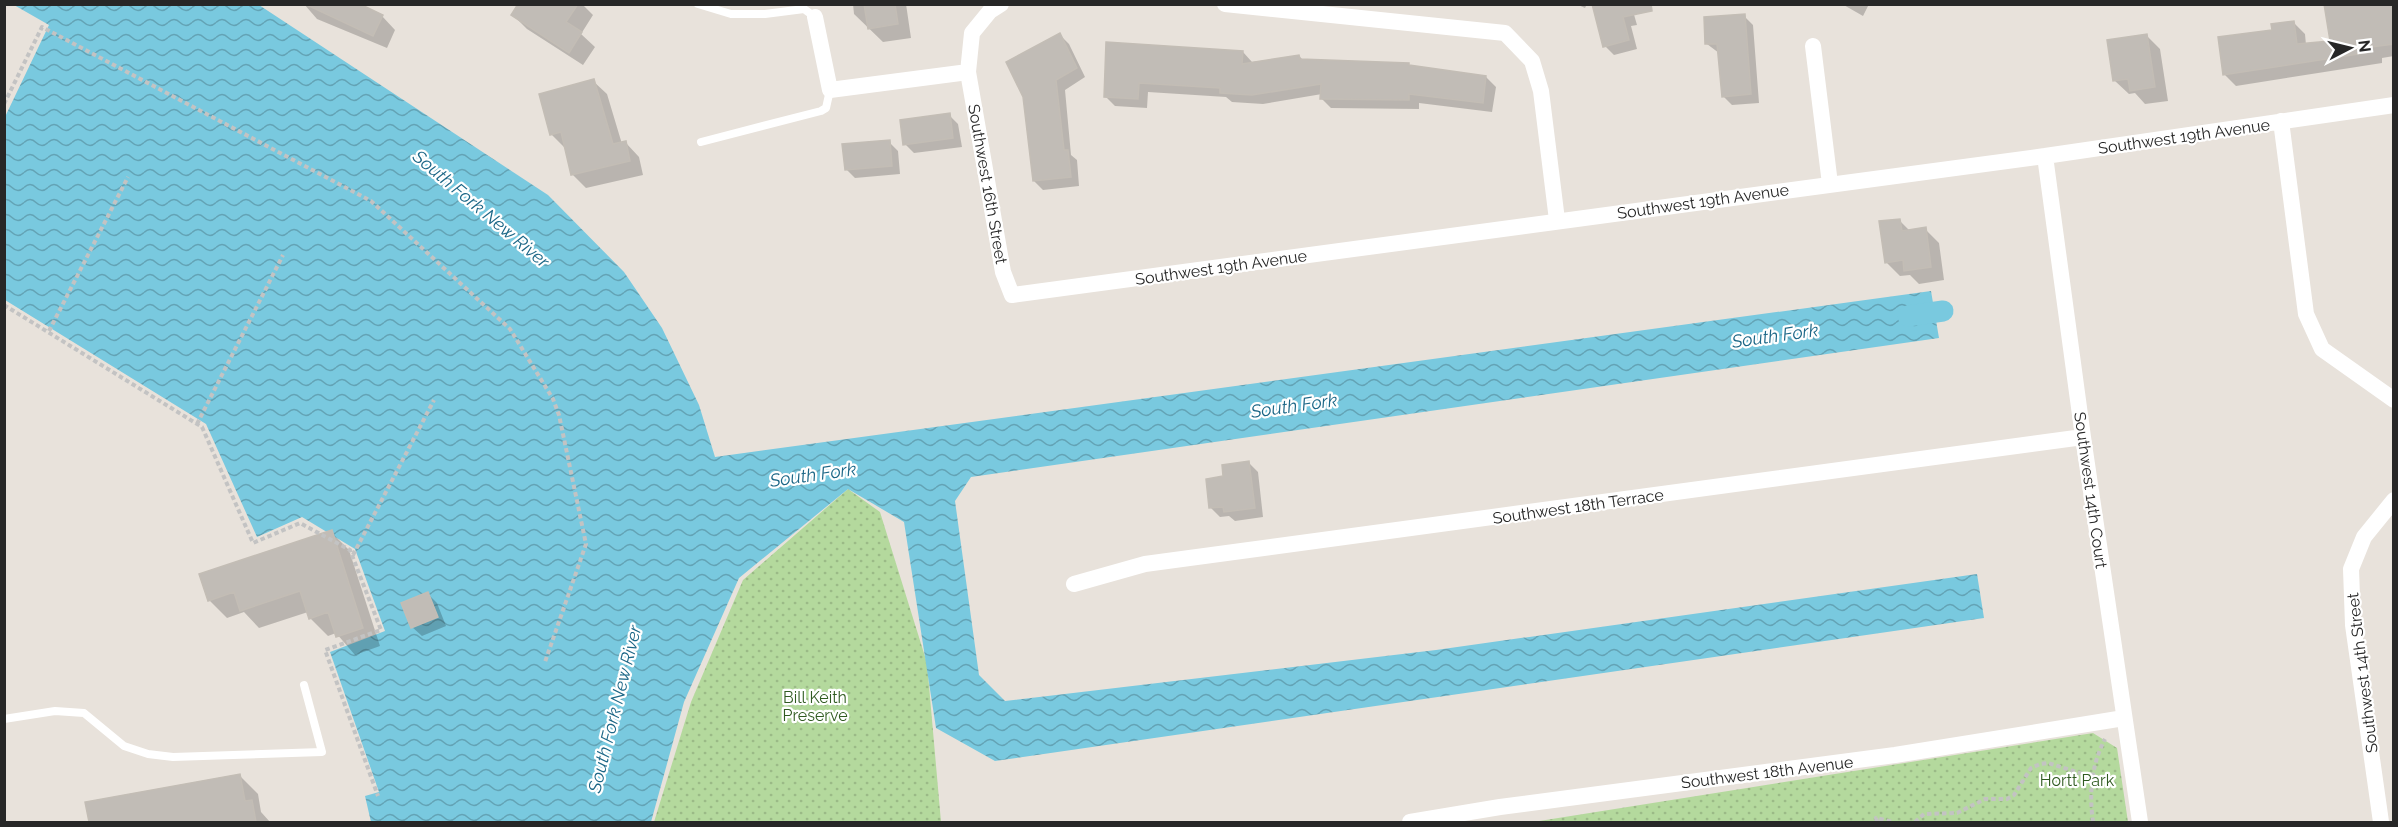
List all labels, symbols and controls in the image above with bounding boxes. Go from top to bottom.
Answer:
north arrow [2320,18,2380,78]
text: N [2354,39,2375,53]
street label: Southwest 16th Street [964,103,1011,266]
street label: Southwest 19th Avenue [2097,115,2271,158]
water label: South Fork New River [408,145,554,272]
street label: Southwest 19th Avenue [1616,180,1790,223]
street label: Southwest 19th Avenue [1134,246,1308,289]
water label: South Fork [1729,319,1820,352]
water label: South Fork [1248,389,1339,422]
street label: Southwest 14th Court [2070,411,2111,570]
water label: South Fork [767,458,858,491]
street label: Southwest 18th Terrace [1491,485,1665,528]
street label: Southwest 14th Street [2343,591,2382,754]
water label: South Fork New River [583,622,646,796]
park label: Bill Keith Preserve [782,688,848,725]
street label: Southwest 18th Avenue [1680,753,1854,792]
park label: Hortt Park [2040,771,2115,790]

